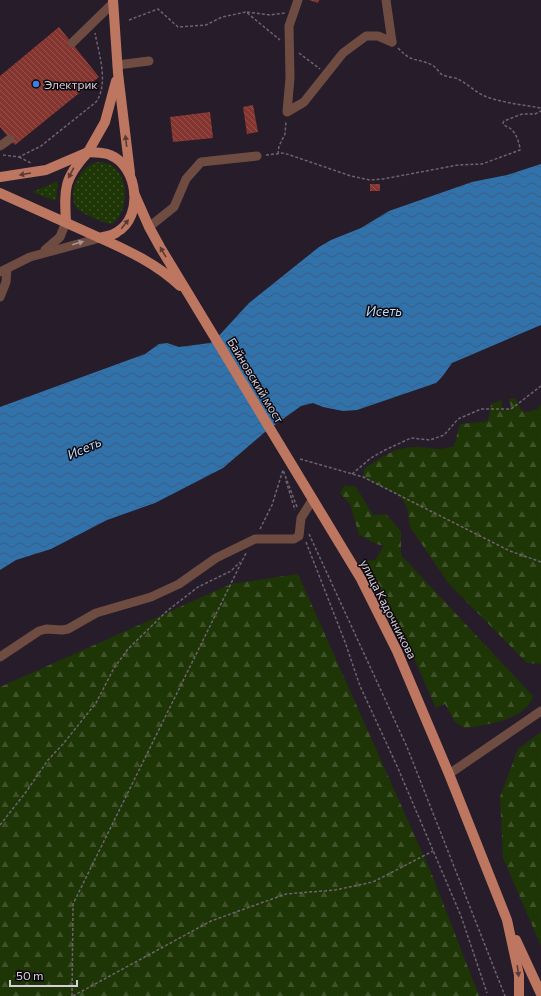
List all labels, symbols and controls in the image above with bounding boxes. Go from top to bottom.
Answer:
place label: Электрик [44,77,98,91]
marker: Электрик [31,79,41,89]
one-way arrow [123,135,129,147]
one-way arrow [68,168,74,179]
one-way arrow [19,171,32,177]
one-way arrow [121,219,129,230]
one-way arrow [72,239,84,245]
one-way arrow [160,246,167,258]
water label: Исеть [366,303,402,319]
street label: Байновский мост [225,335,287,425]
water label: Исеть [64,433,104,463]
street label: улица Кадочникова [358,557,420,661]
scale bar [10,962,77,988]
one-way arrow [515,965,521,977]
text: 50 m [16,968,44,982]

